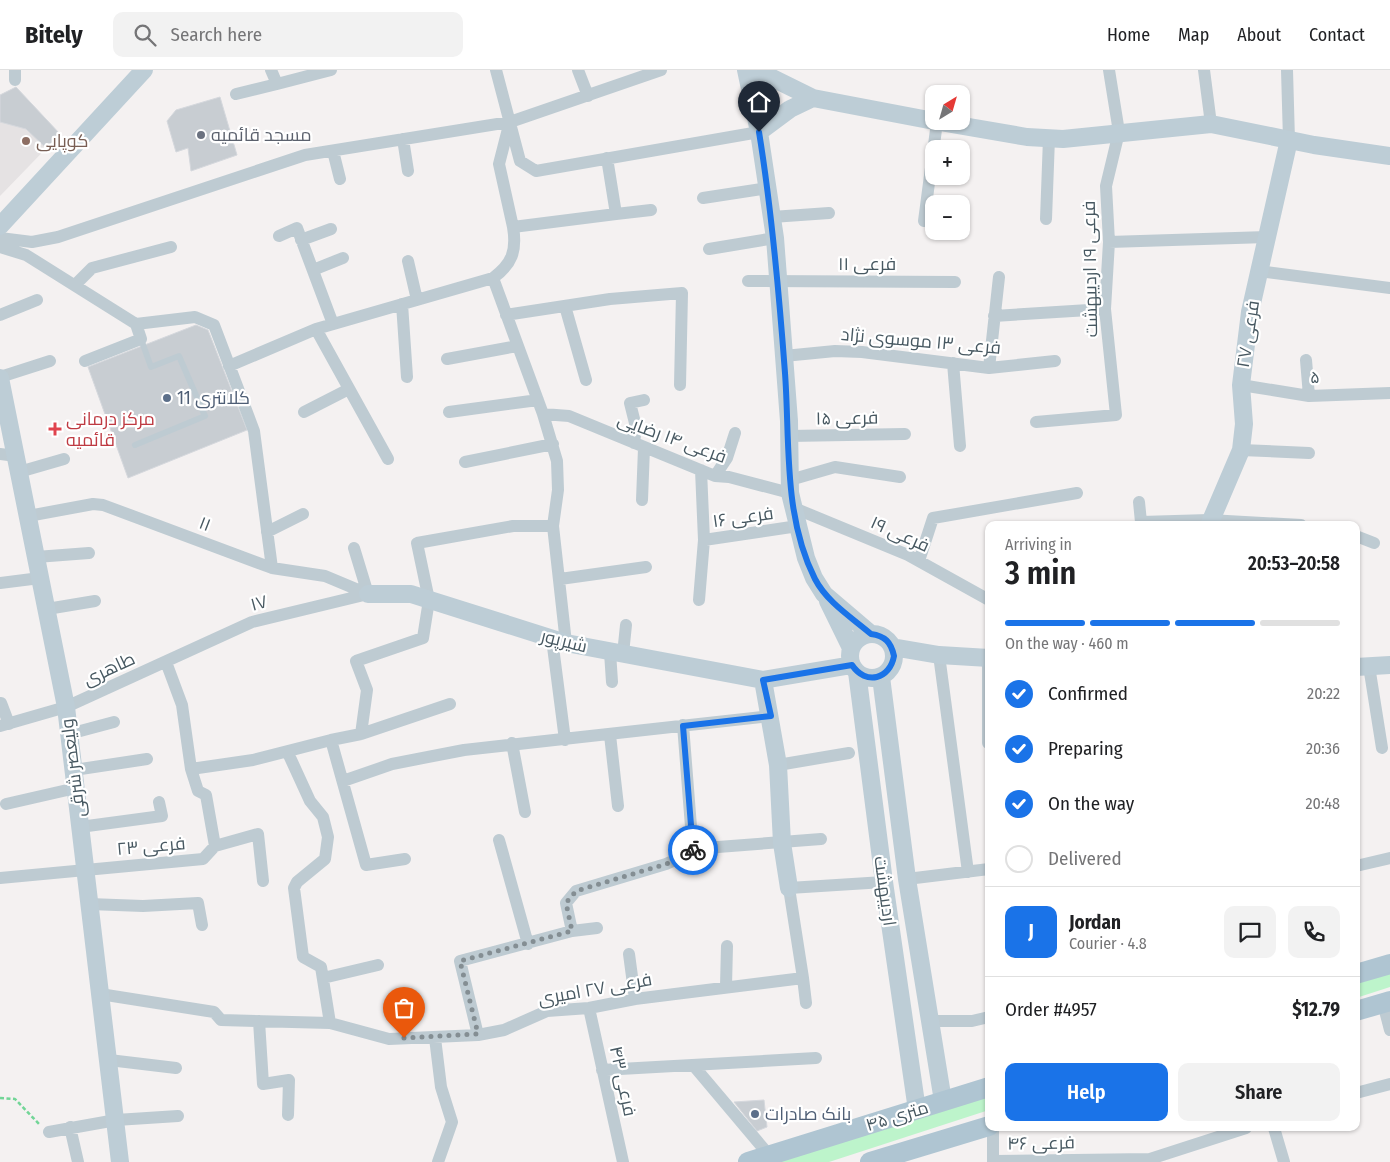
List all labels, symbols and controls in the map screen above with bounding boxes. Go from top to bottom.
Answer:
search box [113,12,463,57]
text: Bitely [25,21,83,49]
icon: search [131,21,159,49]
text: Search here [171,23,262,46]
text: Home [1107,24,1150,46]
text: Map [1178,24,1209,46]
text: About [1237,24,1281,46]
text: Contact [1309,24,1365,46]
pin [738,81,780,132]
north arrow [925,85,970,130]
map controls [925,85,970,240]
icon: home [745,88,773,116]
place label: مسجد قائمیه [211,124,312,146]
marker: مسجد قائمیه [195,129,207,141]
place label: کوپایی [36,130,89,153]
marker: کوپایی [20,135,32,147]
button: + [925,140,970,185]
button: − [925,195,970,240]
street label: فرعی ۱۹ اردیبهشت [1078,200,1102,338]
street label: فرعی ۱۱ [838,253,896,275]
street label: فرعی ۲۷ [1232,299,1264,369]
street label: فرعی ۱‍۳ موسوی نژاد [840,323,1002,359]
street label: ۵ [1310,366,1320,388]
place label: کلانتری 11 [177,387,250,409]
marker: کلانتری 11 [161,392,173,404]
street label: فرعی ۱۵ [816,406,878,430]
place label: مرکز درمانی قائمیه [66,408,155,451]
street label: فرعی ۱۴ رضایی [614,408,730,468]
marker: مرکز درمانی قائمیه [48,422,62,436]
street label: فرعی ۱۶ [711,502,775,532]
street label: فرعی ۱۹ [867,511,933,557]
street label: ۱۱ [196,512,214,536]
text: Arriving in [1005,535,1072,554]
text: 20:53–20:58 [1248,552,1340,575]
text: 3 min [1005,554,1076,592]
street label: ۱۷ [248,590,270,616]
street label: شیرپور [537,624,589,658]
text: On the way · 460 m [1005,634,1129,653]
street label: طاهری [80,648,138,690]
icon: check [1005,680,1033,708]
text: Confirmed [1048,682,1128,705]
text: 20:22 [1307,684,1340,703]
street label: ولیعصر شرقی [56,717,90,819]
icon: check [1005,735,1033,763]
text: Preparing [1048,737,1123,760]
text: 20:36 [1306,739,1340,758]
icon: check [1005,790,1033,818]
text: On the way [1048,792,1134,815]
text: 20:48 [1306,794,1340,813]
courier [668,825,718,875]
street label: فرعی ۲۳ [116,832,186,860]
icon: bike [679,836,707,864]
text: Delivered [1048,847,1122,870]
street label: اردیبهشت [869,855,901,927]
button: chat [1224,906,1276,958]
button: phone [1288,906,1340,958]
text: Jordan [1069,911,1121,934]
text: J [1028,920,1034,943]
text: Courier · 4.8 [1069,934,1147,953]
street label: فرعی ۲۷ امیری [536,968,654,1010]
pin [383,987,425,1038]
icon: bag [390,994,418,1022]
text: Order #4957 [1005,998,1097,1021]
text: $12.79 [1292,998,1340,1021]
street label: فرعی ۴۳ [605,1044,641,1118]
button: Help [1005,1063,1168,1121]
button: Share [1178,1063,1340,1121]
street label: ۴۵ متری [863,1096,931,1136]
place label: بانک صادرات [765,1103,851,1125]
marker: بانک صادرات [749,1108,761,1120]
street label: فرعی ۴۶ [1007,1131,1075,1155]

